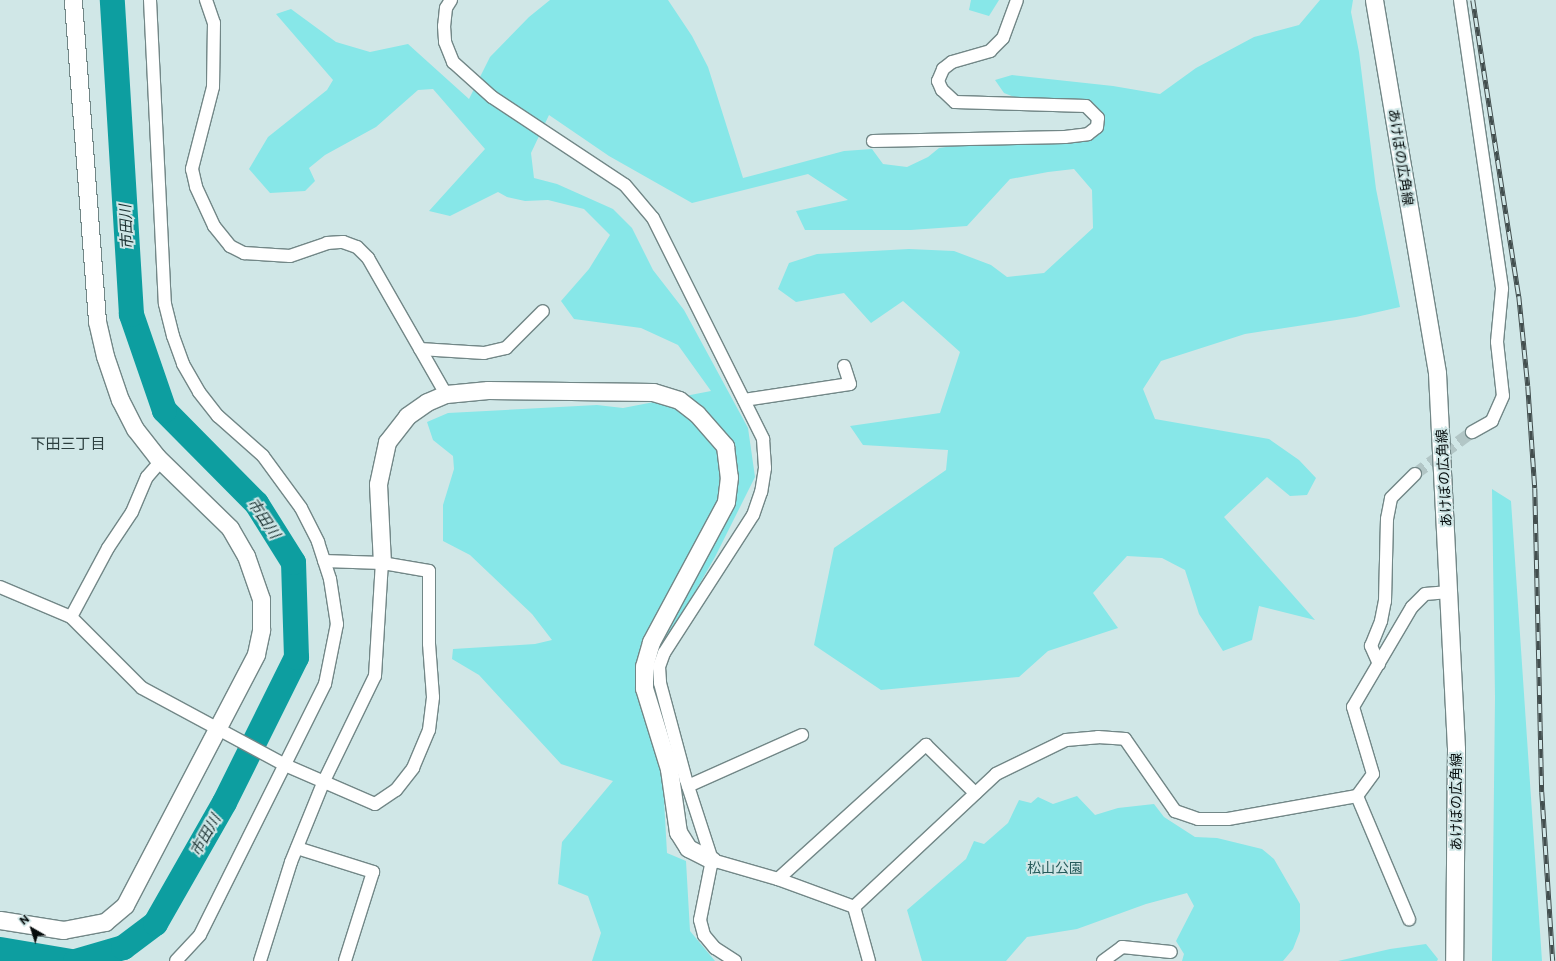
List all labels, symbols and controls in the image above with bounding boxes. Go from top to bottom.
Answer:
street label: あけぼの広角線 [1385,107,1417,207]
water label: 市田川 [116,204,136,250]
street label: あけぼの広角線 [1433,429,1455,527]
district label: 下田三丁目 [31,435,105,453]
water label: 市田川 [244,494,284,542]
street label: あけぼの広角線 [1448,753,1464,851]
water label: 市田川 [186,811,224,859]
park label: 松山公園 [1027,860,1083,876]
north arrow [12,909,52,949]
text: N [17,912,31,927]

